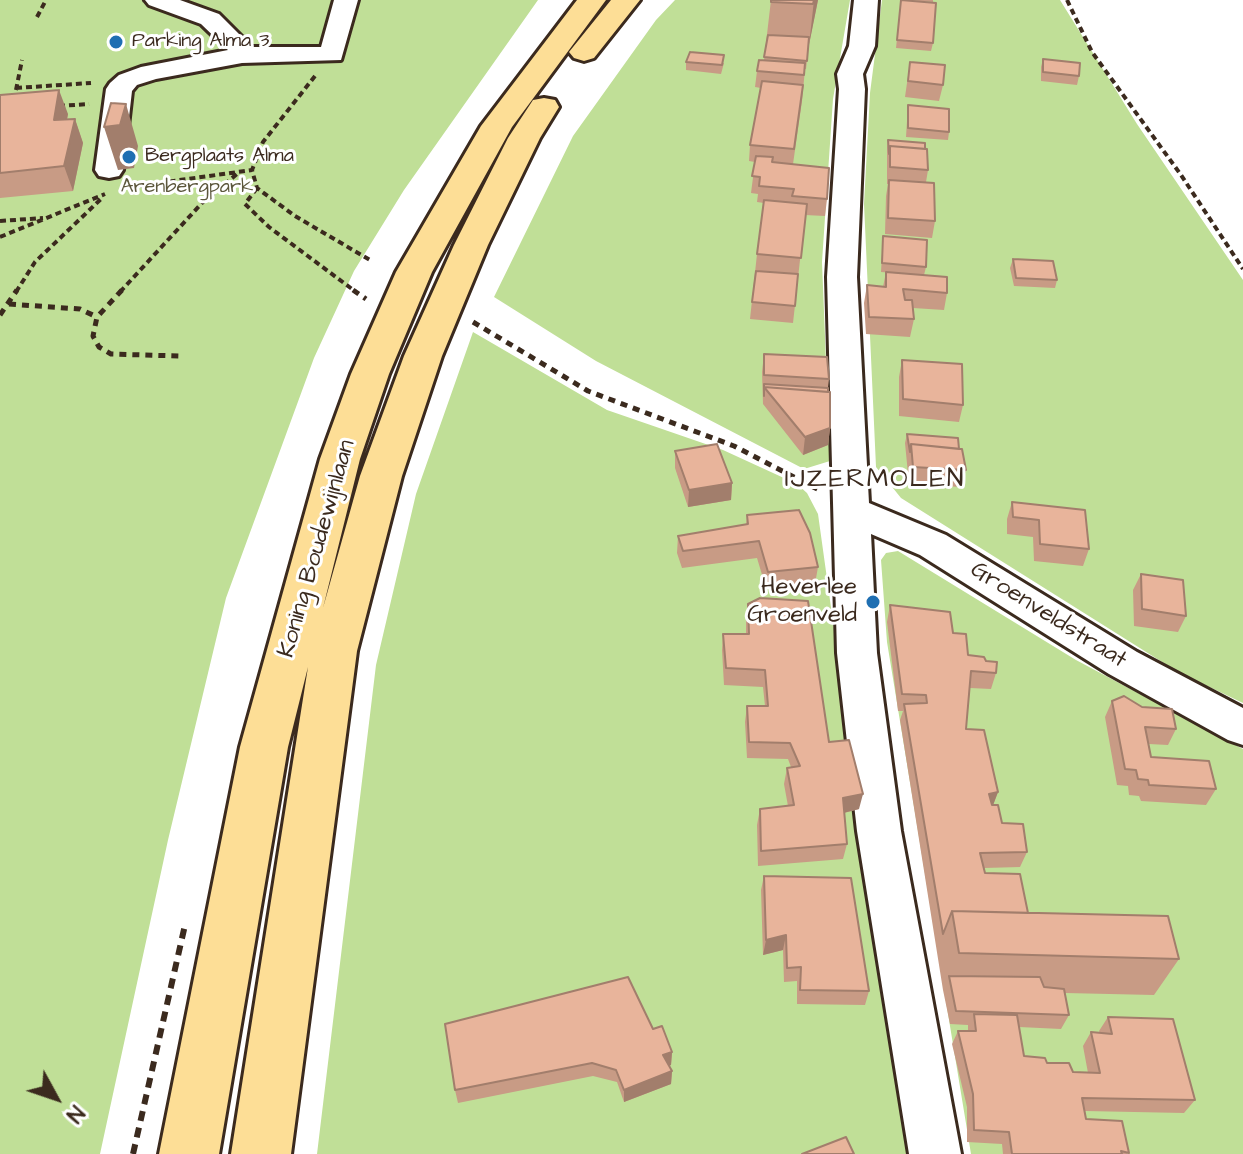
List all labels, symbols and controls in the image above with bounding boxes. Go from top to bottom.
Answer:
place label: Parking Alma 3 [132,30,269,54]
marker: Parking Alma 3 [107,33,125,51]
place label: Bergplaats Alma [145,145,294,169]
marker: Bergplaats Alma [120,148,138,166]
park label: Arenbergpark [121,176,253,200]
street label: Koning Boudewijnlaan [273,437,363,661]
district label: IJZERMOLEN [785,465,965,497]
street label: Groenveldstraat [964,556,1132,676]
place label: Heverlee Groenveld [747,574,857,630]
marker: Heverlee Groenveld [864,593,882,611]
north arrow [16,1058,96,1138]
text: N [58,1098,91,1129]

